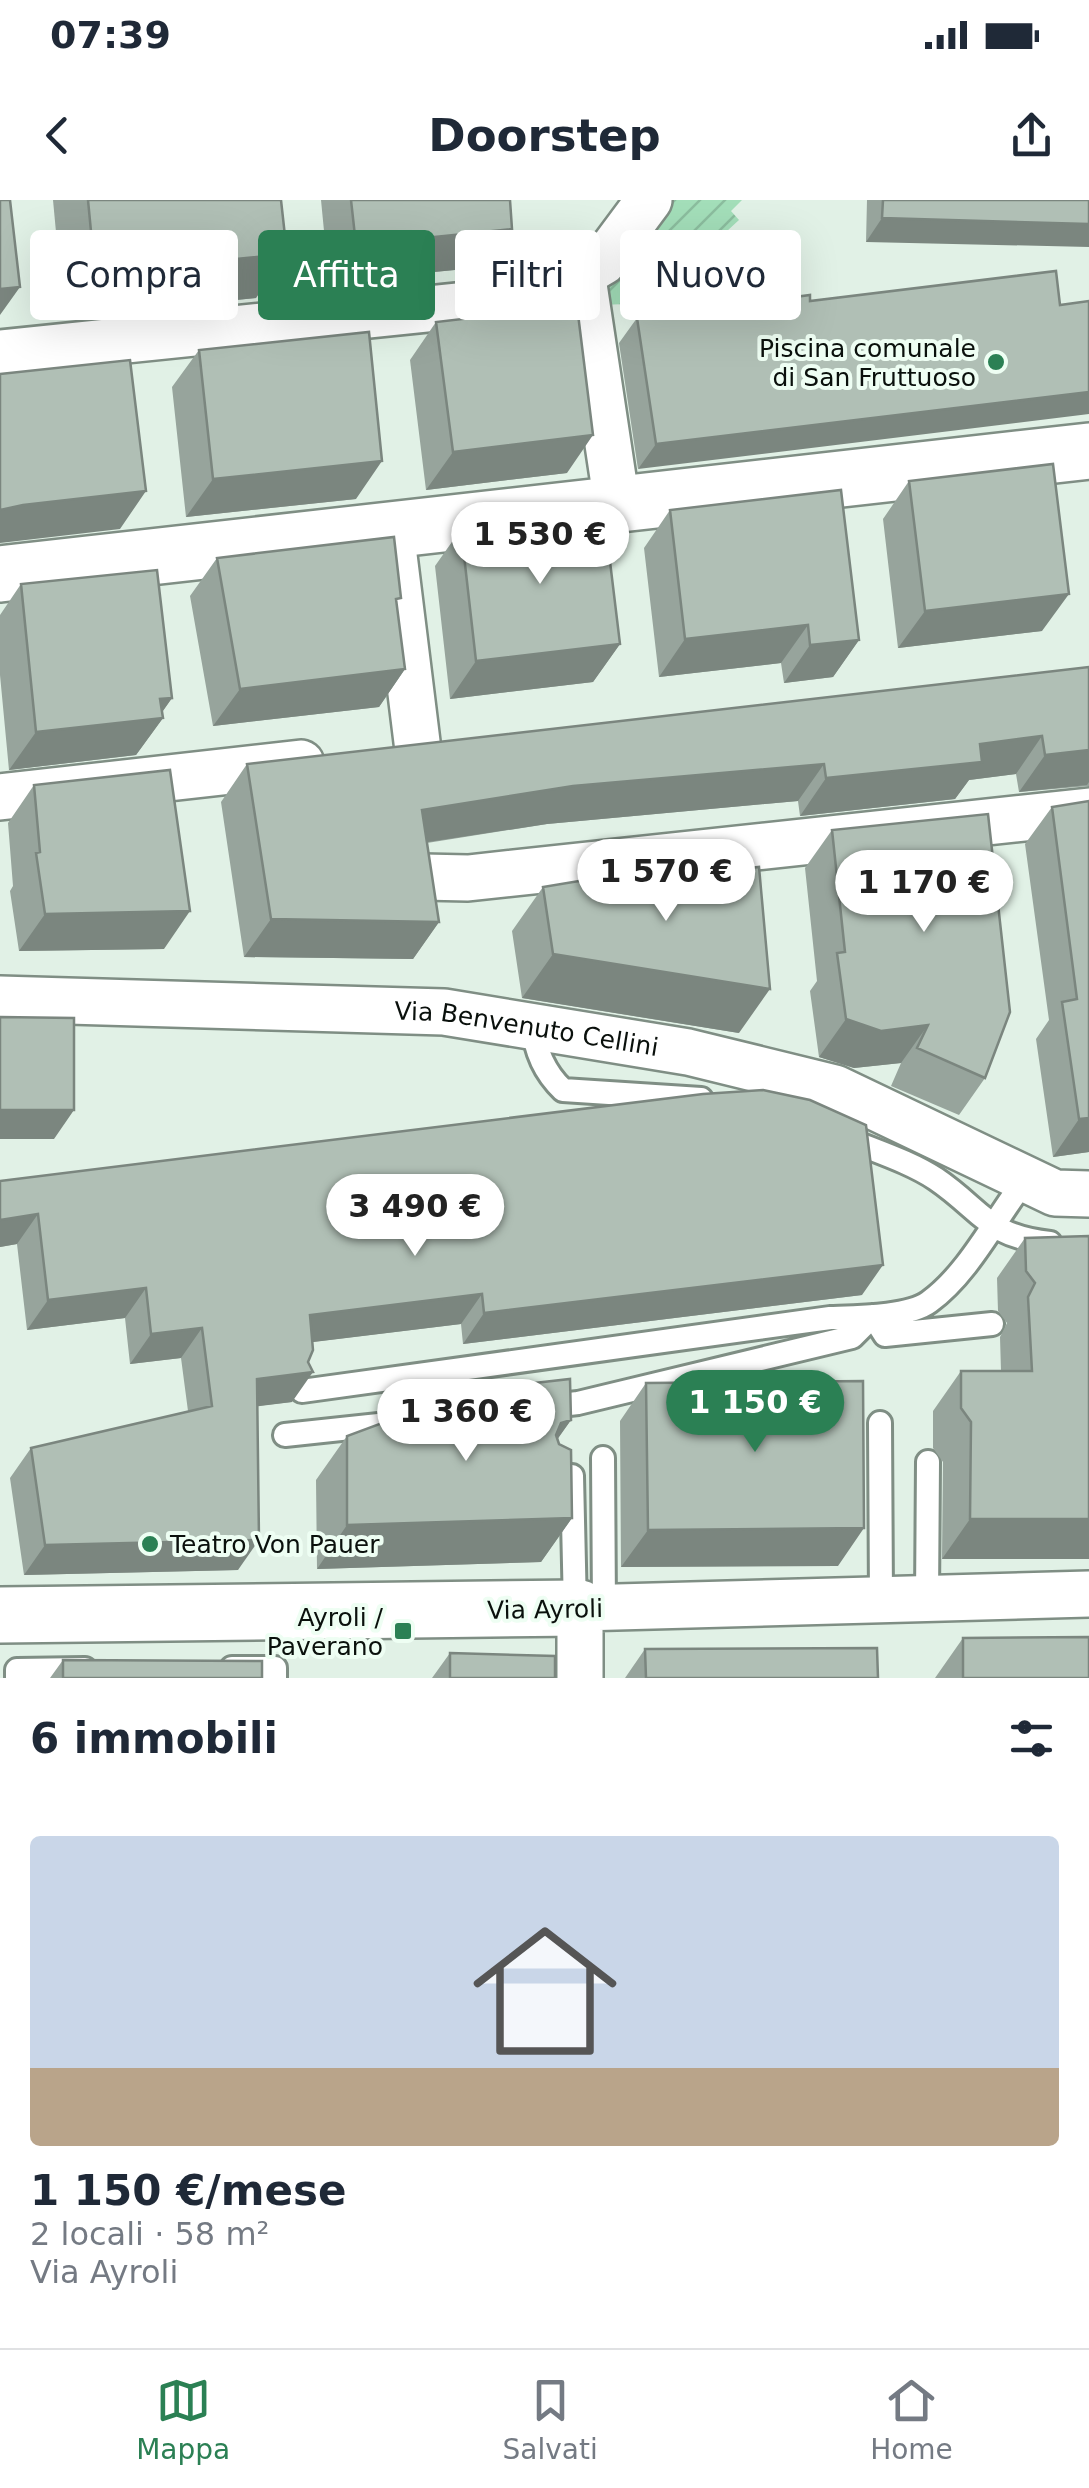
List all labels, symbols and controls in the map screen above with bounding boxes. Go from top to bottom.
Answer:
text: 07:39 [50,13,171,57]
icon: back [30,108,85,163]
icon: share [1004,108,1059,163]
text: Doorstep [428,109,661,162]
chip: Compra [30,230,238,320]
chip: Affitta [258,230,435,320]
chip: Filtri [455,230,600,320]
chip: Nuovo [620,230,801,320]
place label: Piscina comunale di San Fruttuoso [759,334,976,392]
marker: Piscina comunale di San Fruttuoso [985,351,1007,373]
pin: 1 530 € [448,502,632,587]
text: 1 530 € [473,515,607,553]
pin: 1 570 € [574,839,758,924]
pin: 1 170 € [832,850,1016,935]
text: 1 570 € [599,852,733,890]
text: 1 170 € [857,863,991,901]
street label: Via Benvenuto Cellini [394,997,661,1062]
pin: 3 490 € [323,1174,507,1259]
text: 3 490 € [348,1187,482,1225]
pin: 1 150 € [663,1370,847,1455]
pin: 1 360 € [374,1379,558,1464]
text: 1 150 € [688,1383,822,1421]
text: 1 360 € [399,1392,533,1430]
place label: Teatro Von Pauer [169,1530,380,1559]
marker: Teatro Von Pauer [139,1533,161,1555]
street label: Via Ayroli [487,1594,603,1625]
place label: Ayroli / Paverano [267,1603,384,1661]
marker: Ayroli / Paverano [392,1620,414,1642]
icon: filters [1004,1711,1059,1766]
text: 6 immobili [30,1714,278,1763]
icon: home [455,1901,635,2081]
text: 1 150 €/mese [30,2166,346,2215]
text: 2 locali · 58 m² [30,2215,269,2253]
text: Via Ayroli [30,2253,178,2291]
tab: Mappa [136,2373,230,2466]
tab: Salvati [503,2373,598,2466]
tab: Home [870,2373,953,2466]

